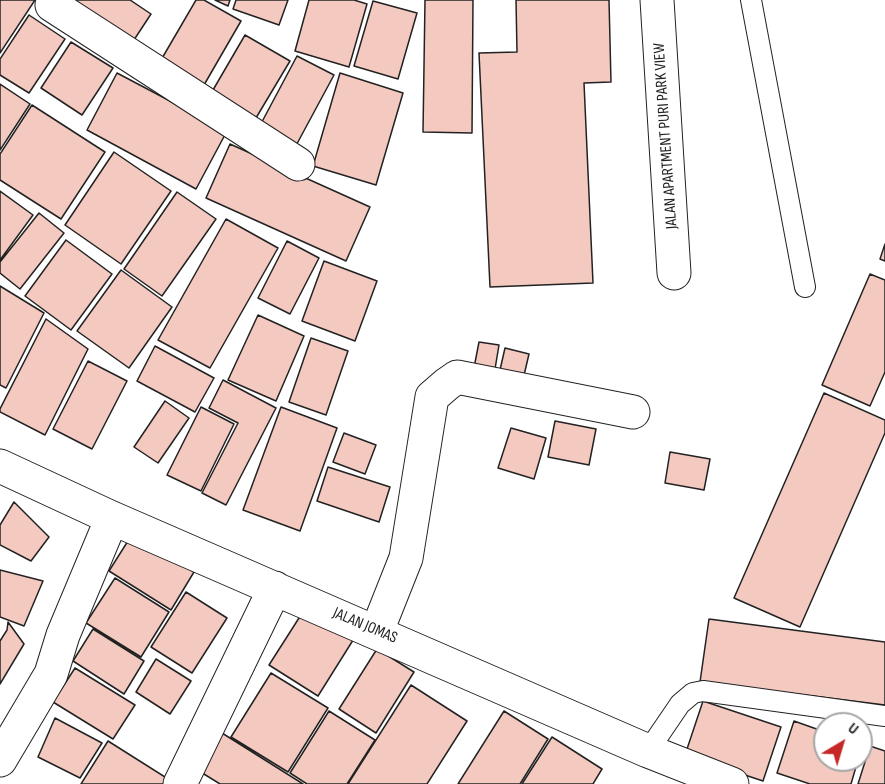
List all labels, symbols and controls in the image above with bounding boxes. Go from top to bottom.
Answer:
street label: JALAN APARTMENT PURI PARK VIEW [650,42,682,230]
street label: JALAN JOMAS [330,604,400,648]
north arrow [813,712,873,772]
text: U [844,719,862,739]

